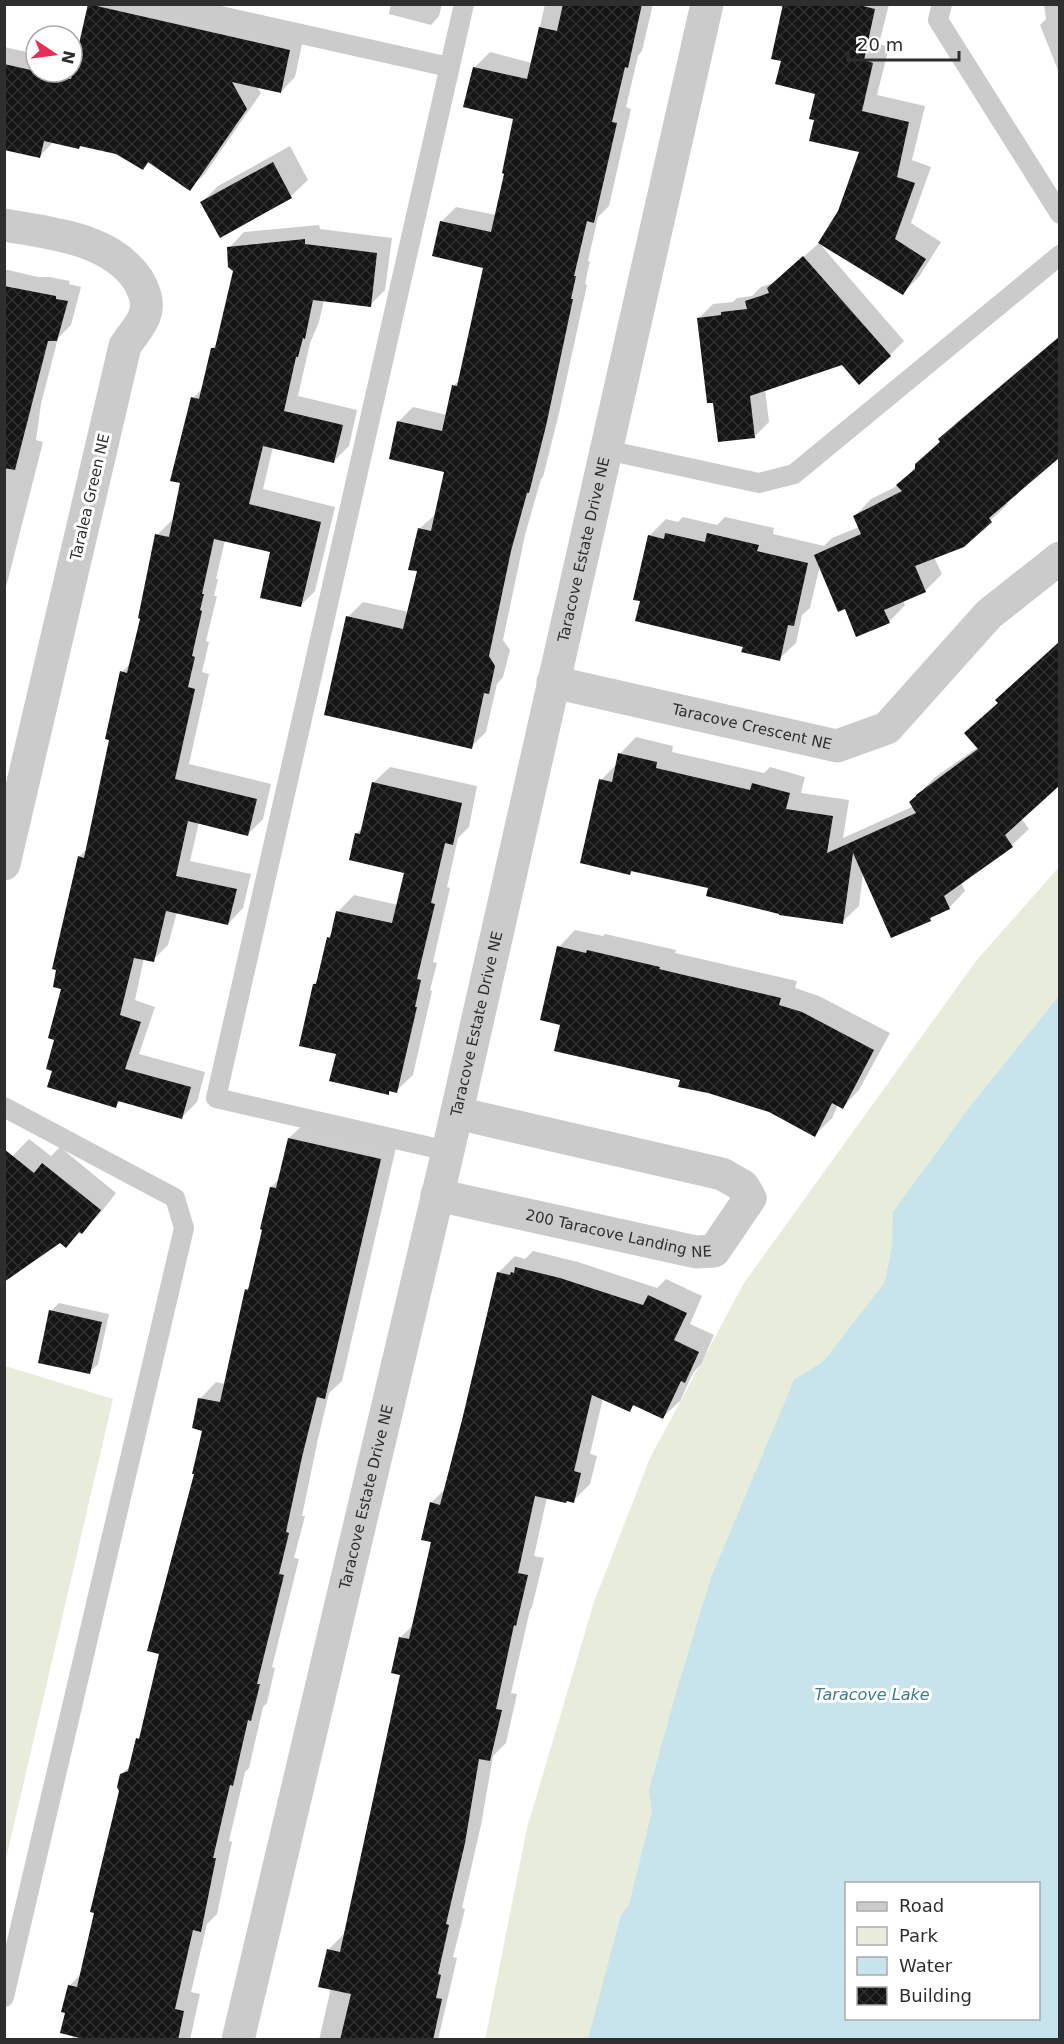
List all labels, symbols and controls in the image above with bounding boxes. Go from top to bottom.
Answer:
north arrow [24,24,84,84]
scale bar [848,24,959,62]
text: 20 m [857,34,903,55]
text: N [57,49,79,66]
street label: Taralea Green NE [66,432,113,563]
street label: Taracove Estate Drive NE [554,455,613,645]
street label: Taracove Crescent NE [669,700,834,754]
street label: Taracove Estate Drive NE [447,929,506,1119]
street label: 200 Taracove Landing NE [524,1206,712,1261]
street label: Taracove Estate Drive NE [336,1403,397,1592]
water label: Taracove Lake [814,1685,930,1704]
legend [845,1882,1040,2020]
text: Road [899,1895,944,1916]
text: Park [899,1925,938,1946]
text: Water [899,1955,953,1976]
text: Building [899,1985,972,2006]

